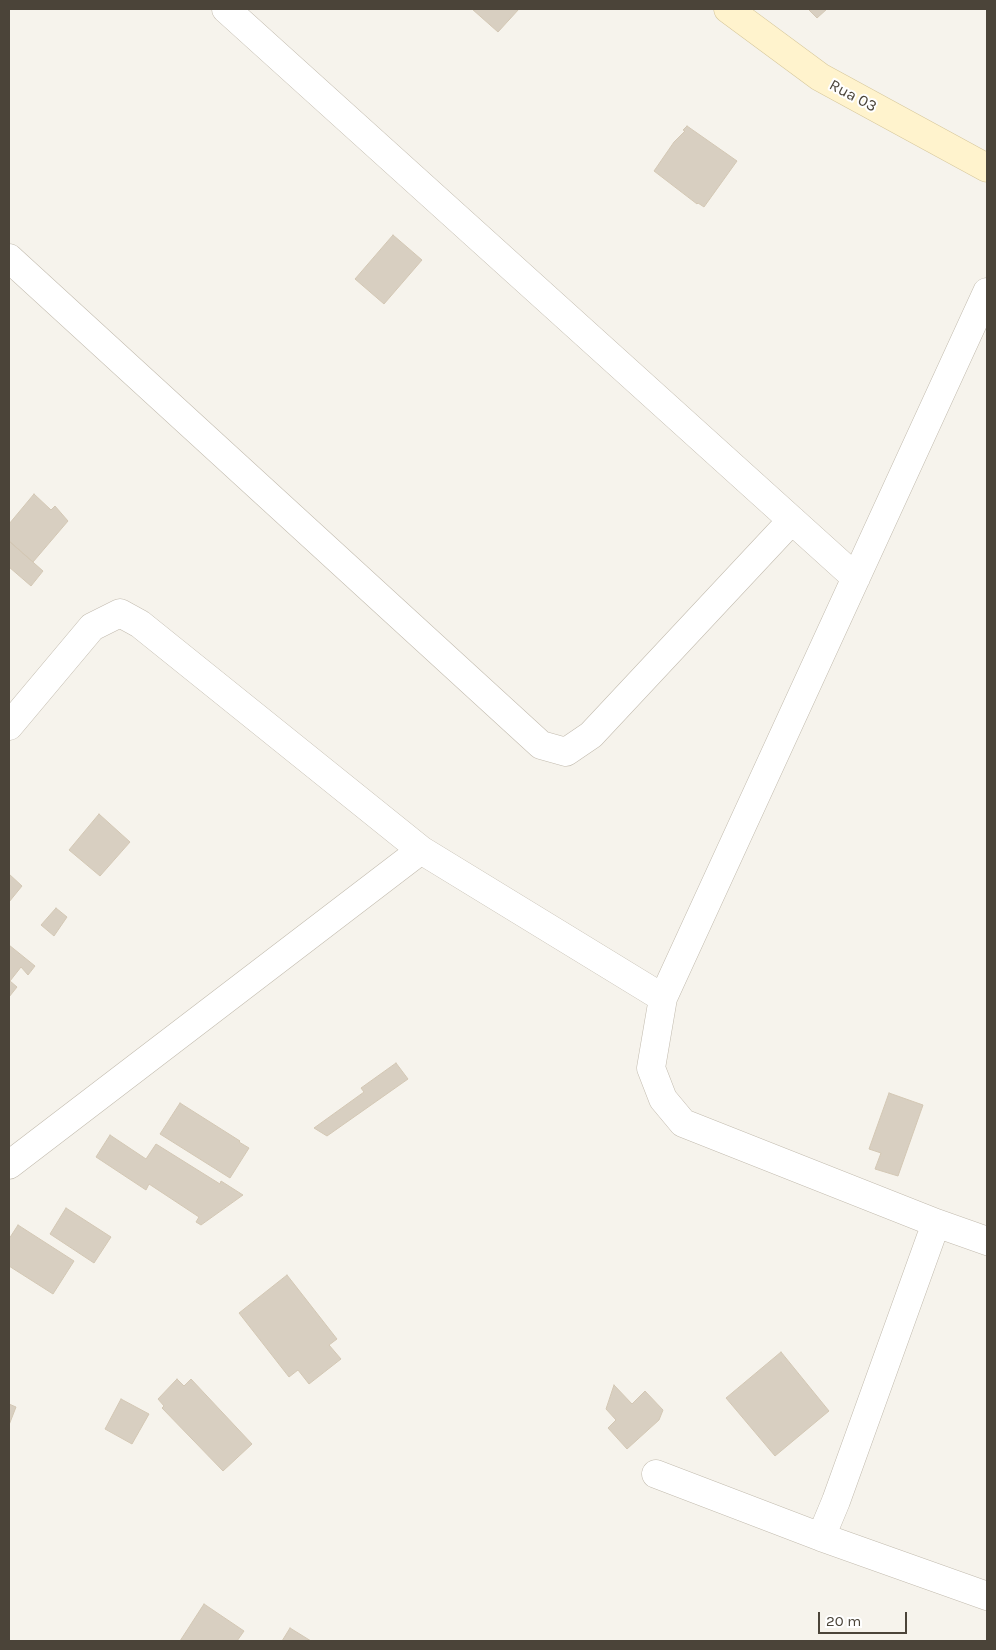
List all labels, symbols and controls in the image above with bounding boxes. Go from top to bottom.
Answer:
street label: Rua 03 [826,76,880,116]
scale bar [821,1602,910,1634]
text: 20 m [826,1612,861,1630]

